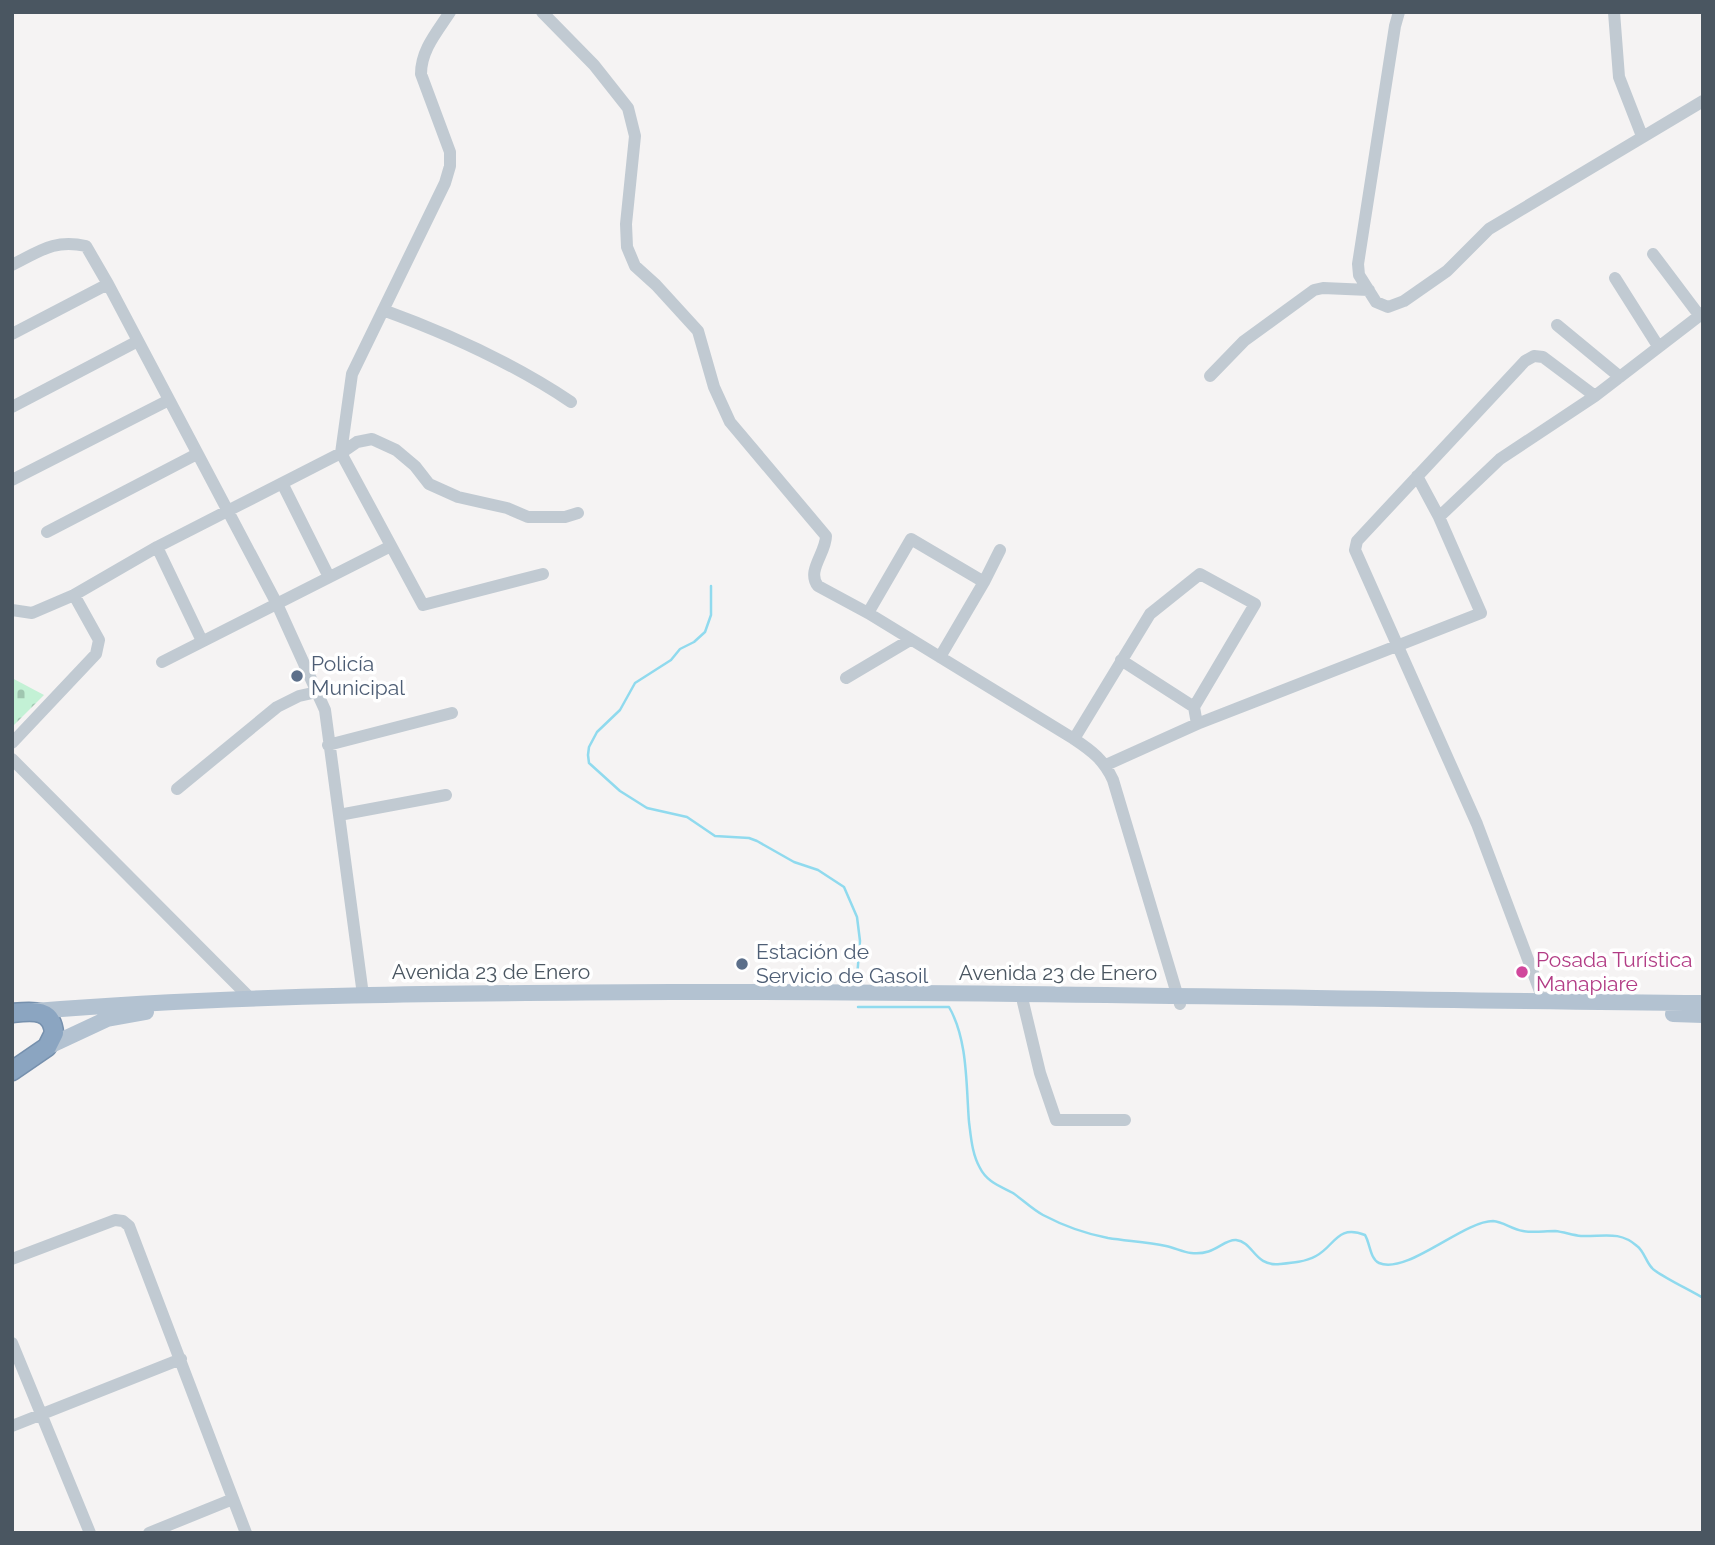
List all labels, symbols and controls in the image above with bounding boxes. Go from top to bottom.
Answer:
place label: Policía Municipal [311,651,405,700]
marker: Policía Municipal [289,668,305,684]
place label: Estación de Servicio de Gasoil [756,939,929,988]
place label: Posada Turística Manapiare [1536,947,1692,996]
marker: Estación de Servicio de Gasoil [734,956,750,972]
street label: Avenida 23 de Enero [392,959,590,984]
street label: Avenida 23 de Enero [959,960,1157,985]
marker: Posada Turística Manapiare [1514,964,1530,980]

